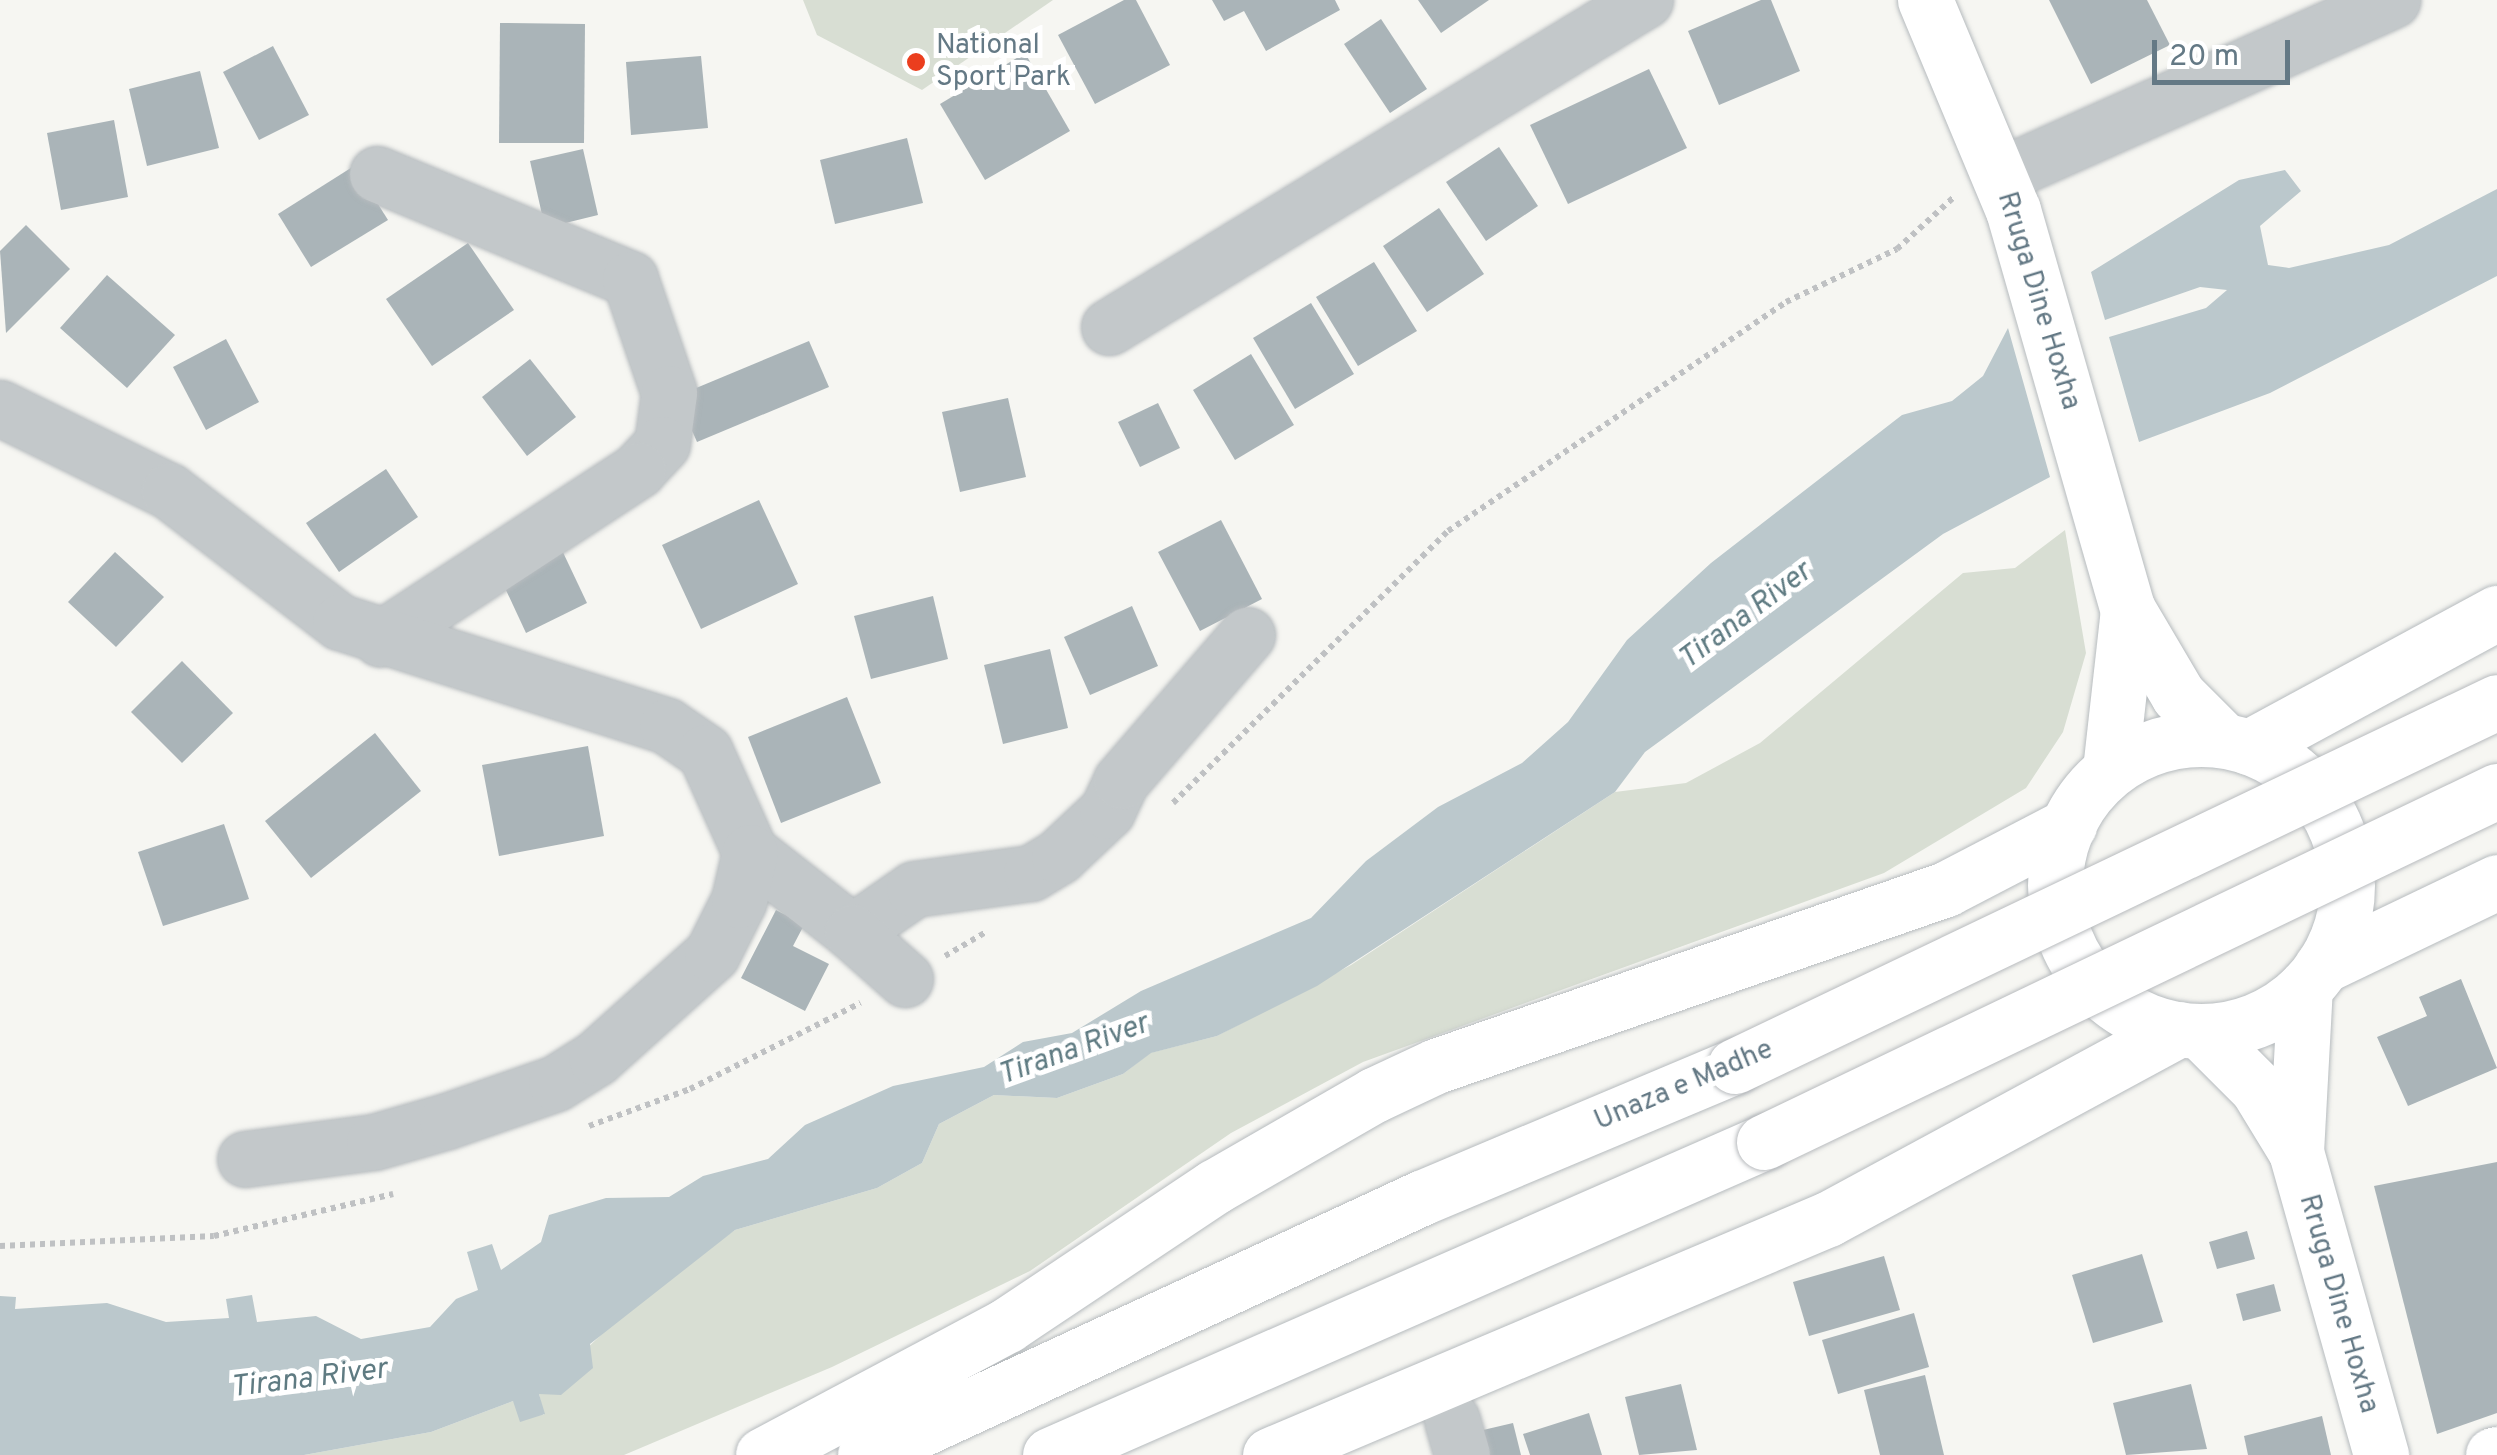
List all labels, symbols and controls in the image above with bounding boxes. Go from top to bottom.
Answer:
scale bar [2157,20,2294,82]
place label: National Sport Park [936,29,1071,95]
text: 20 m [2169,39,2239,76]
marker: National Sport Park [905,51,927,73]
street label: Rruga Dine Hoxha [1989,188,2087,414]
water label: Tirana River [1672,555,1820,679]
water label: Tirana River [994,1007,1154,1095]
street label: Unaza e Madhe [1590,1033,1778,1139]
street label: Rruga Dine Hoxha [2291,1191,2385,1417]
water label: Tirana River [229,1353,389,1407]

